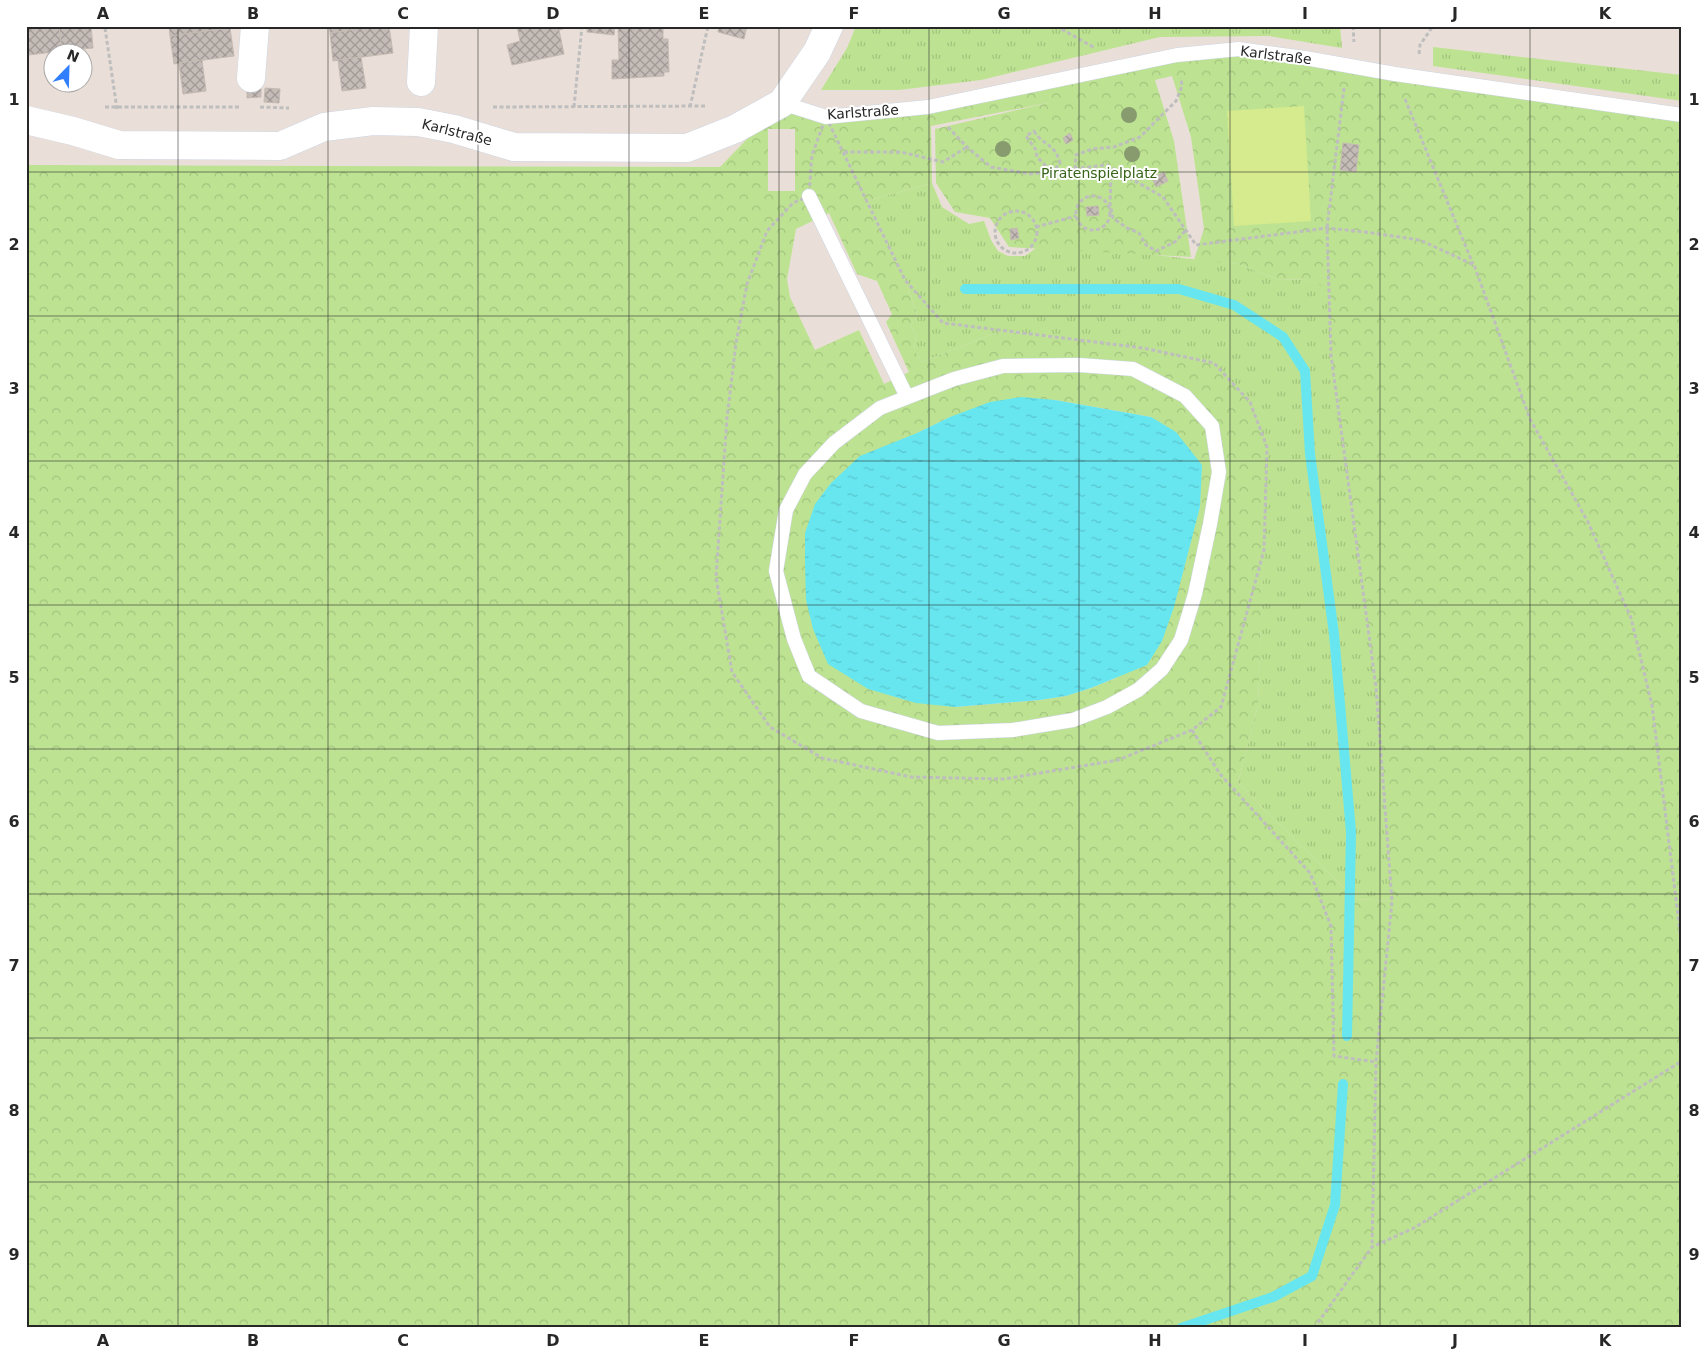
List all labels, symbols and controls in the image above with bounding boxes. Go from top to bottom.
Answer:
text: A [97,4,110,23]
text: B [247,4,259,23]
text: C [397,4,409,23]
text: D [546,4,560,23]
text: E [699,4,709,23]
text: F [849,4,859,23]
text: G [997,4,1011,23]
text: H [1148,4,1162,23]
text: I [1302,4,1308,23]
text: J [1451,4,1458,23]
text: K [1599,4,1612,23]
north arrow [42,42,92,92]
street label: Karlstraße [1239,43,1313,67]
text: N [65,46,82,66]
text: 1 [8,90,20,109]
text: 1 [1688,90,1700,109]
street label: Karlstraße [827,102,899,122]
street label: Karlstraße [420,116,494,148]
park label: Piratenspielplatz [1041,165,1157,181]
text: 2 [8,235,20,254]
text: 2 [1688,235,1700,254]
text: 3 [8,379,20,398]
text: 3 [1688,379,1700,398]
text: 4 [8,523,20,542]
text: 4 [1688,523,1700,542]
text: 5 [8,668,20,687]
text: 5 [1688,668,1700,687]
text: 6 [8,812,20,831]
text: 6 [1688,812,1700,831]
text: 7 [8,956,20,975]
text: 7 [1688,956,1700,975]
text: 8 [8,1101,20,1120]
text: 8 [1688,1101,1700,1120]
text: 9 [8,1245,20,1264]
text: 9 [1688,1245,1700,1264]
text: A [97,1331,110,1350]
text: B [247,1331,259,1350]
text: C [397,1331,409,1350]
text: D [546,1331,560,1350]
text: E [699,1331,709,1350]
text: F [849,1331,859,1350]
text: G [997,1331,1011,1350]
text: H [1148,1331,1162,1350]
text: I [1302,1331,1308,1350]
text: J [1451,1331,1458,1350]
text: K [1599,1331,1612,1350]

